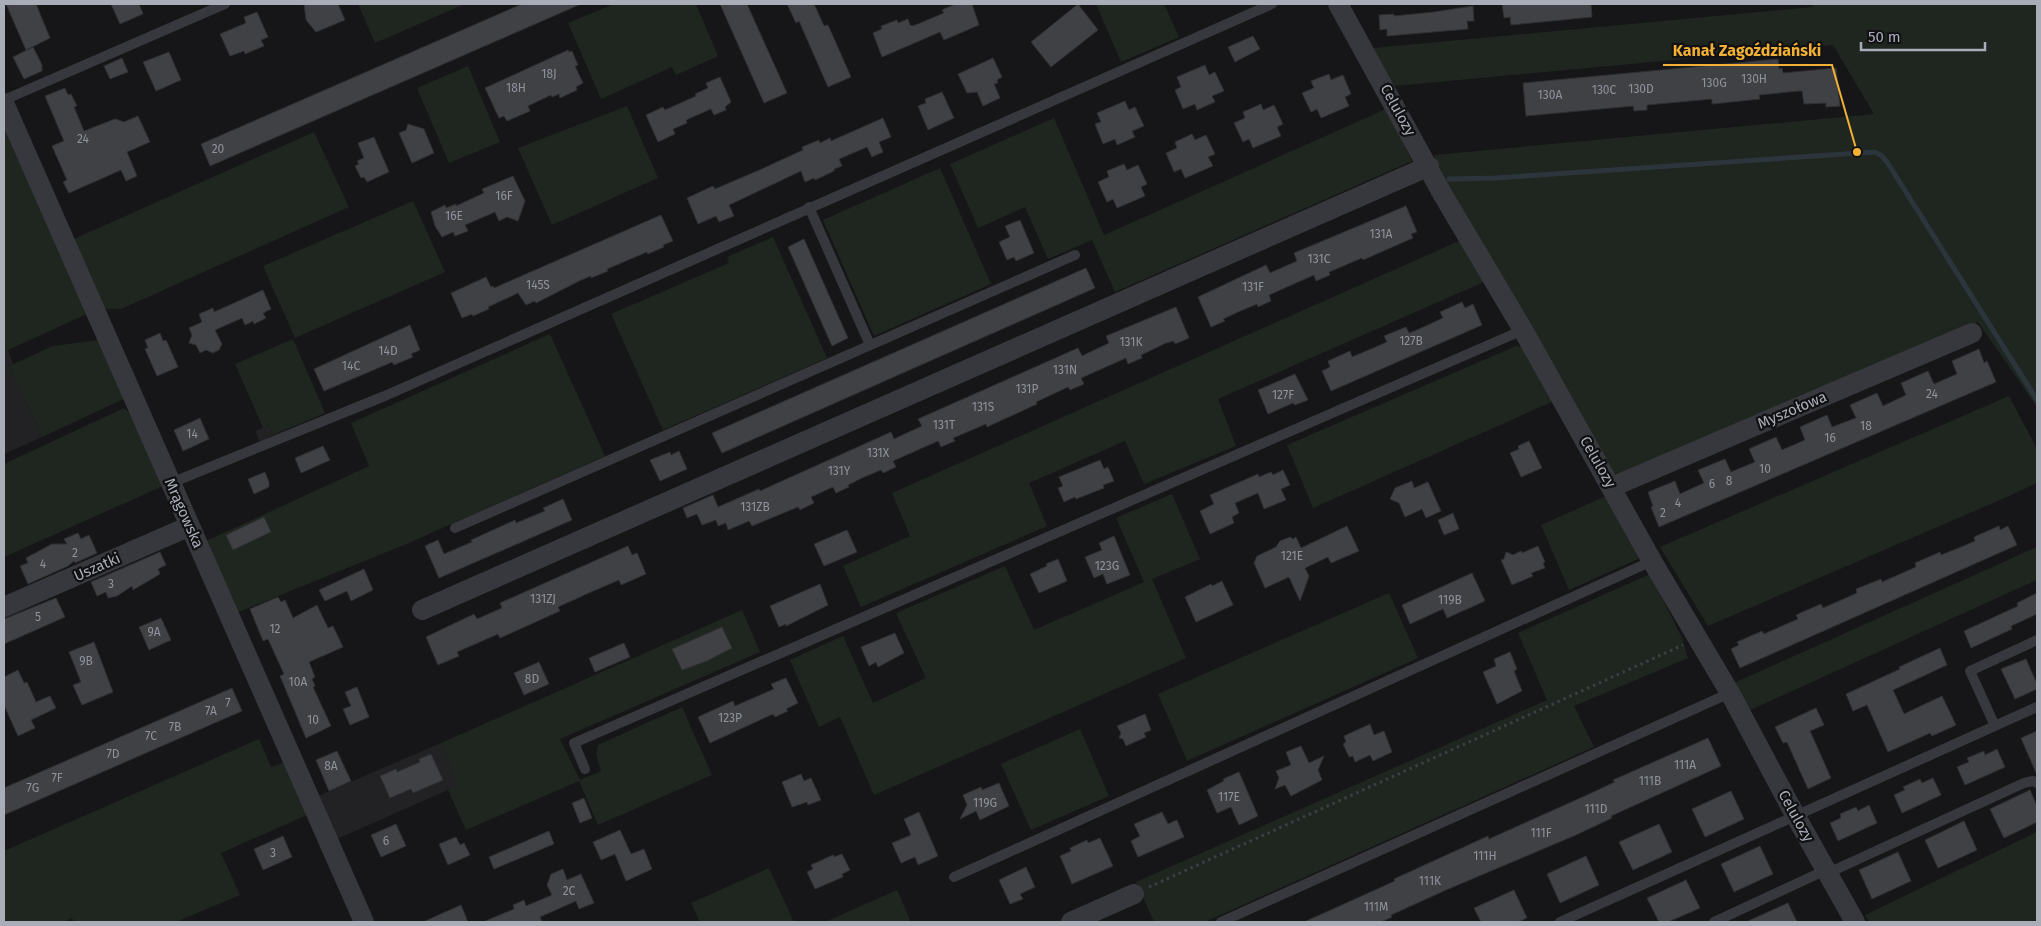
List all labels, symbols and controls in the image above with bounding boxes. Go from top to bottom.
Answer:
scale bar [1861,20,1985,52]
text: 50 m [1868,28,1901,46]
callout: Kanał Zagoździański [1663,34,1832,65]
text: Kanał Zagoździański [1673,41,1821,60]
house number: 18J [541,67,557,81]
house number: 130H [1741,72,1767,86]
house number: 130G [1701,76,1727,90]
house number: 18H [506,81,526,95]
street label: Celulozy [1376,81,1420,140]
house number: 130D [1628,82,1654,96]
house number: 130C [1592,83,1617,97]
house number: 130A [1538,88,1562,102]
house number: 24 [77,132,90,146]
house number: 20 [212,142,225,156]
house number: 16F [495,189,513,203]
house number: 16E [445,209,463,223]
house number: 131A [1370,227,1393,241]
house number: 131C [1308,252,1331,266]
house number: 145S [526,278,550,292]
house number: 131F [1242,280,1264,294]
house number: 127B [1399,334,1423,348]
house number: 131K [1119,335,1144,349]
house number: 14D [378,344,398,358]
house number: 14C [342,359,360,373]
house number: 131N [1053,363,1077,377]
house number: 131P [1015,382,1039,396]
street label: Myszołowa [1755,387,1829,433]
house number: 24 [1926,387,1939,401]
house number: 127F [1272,388,1294,402]
house number: 131S [972,400,995,414]
house number: 131T [933,418,956,432]
house number: 18 [1860,419,1872,433]
house number: 14 [186,427,198,441]
house number: 16 [1824,431,1836,445]
street label: Celulozy [1576,433,1620,491]
house number: 131X [867,446,890,460]
house number: 10 [1759,462,1771,476]
house number: 131Y [828,464,851,478]
house number: 8 [1726,474,1733,488]
street label: Mrągowska [161,475,207,551]
house number: 6 [1709,477,1715,491]
house number: 4 [1675,496,1682,510]
house number: 131ZB [740,500,770,514]
house number: 2 [1660,506,1666,520]
house number: 2 [72,546,78,560]
street label: Uszatki [71,549,123,585]
house number: 121E [1281,549,1303,563]
house number: 4 [40,557,47,571]
house number: 123G [1095,559,1119,573]
house number: 3 [108,577,114,591]
house number: 131ZJ [530,592,556,606]
house number: 119B [1438,593,1462,607]
house number: 5 [35,610,41,624]
house number: 12 [269,622,281,636]
house number: 9A [147,625,161,639]
house number: 9B [79,654,93,668]
house number: 8D [525,672,539,686]
house number: 10A [289,675,308,689]
house number: 7 [225,696,231,710]
house number: 7A [205,704,217,718]
house number: 123P [718,711,742,725]
house number: 10 [307,713,319,727]
house number: 7B [169,720,181,734]
house number: 7C [145,729,157,743]
house number: 7D [106,747,120,761]
house number: 111A [1674,758,1696,772]
house number: 8A [324,759,338,773]
house number: 7F [51,771,63,785]
house number: 111B [1639,774,1661,788]
house number: 7G [27,781,39,795]
street label: Celulozy [1774,787,1818,846]
house number: 117E [1218,790,1240,804]
house number: 119G [973,796,997,810]
house number: 111D [1585,802,1608,816]
house number: 111F [1530,826,1552,840]
house number: 6 [383,834,389,848]
house number: 3 [270,846,276,860]
house number: 111H [1473,849,1497,863]
house number: 111K [1419,874,1442,888]
house number: 2C [563,884,576,898]
house number: 111M [1364,900,1388,914]

